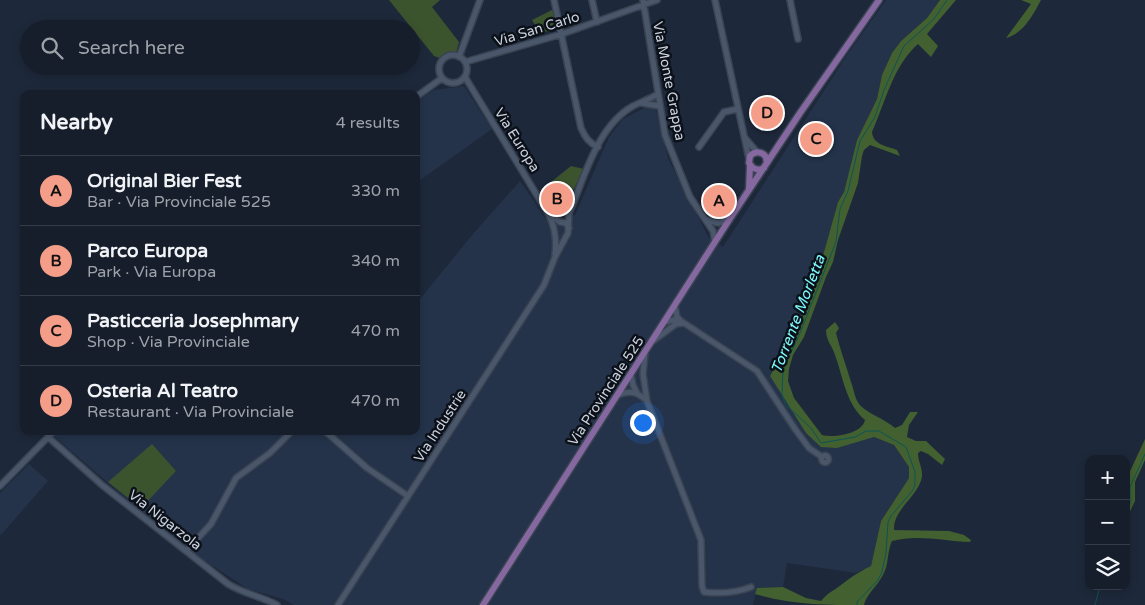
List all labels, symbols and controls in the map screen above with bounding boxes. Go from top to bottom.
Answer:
street label: Via San Carlo [492,8,582,50]
search box [20,20,420,75]
street label: Via Monte Grappa [649,20,689,142]
icon: search [38,34,66,62]
text: Search here [78,37,185,59]
pin: D [751,94,783,132]
street label: Via Europa [491,105,543,175]
text: Nearby [40,110,113,135]
text: 4 results [336,113,400,133]
pin: C [800,120,832,158]
text: Original Bier Fest [87,170,241,192]
pin: B [541,180,573,218]
text: A [50,181,62,201]
text: 330 m [351,181,400,201]
pin: A [703,182,735,220]
text: Bar · Via Provinciale 525 [87,192,271,212]
text: Parco Europa [87,240,208,262]
text: B [50,251,62,271]
text: 340 m [351,251,400,271]
water label: Torrente Morletta [767,252,829,376]
text: Park · Via Europa [87,262,216,282]
text: Pasticceria Josephmary [87,310,299,332]
text: C [50,321,62,341]
text: 470 m [351,321,400,341]
text: Shop · Via Provinciale [87,332,250,352]
street label: Via Provinciale 525 [564,333,648,449]
text: Osteria Al Teatro [87,380,238,402]
street label: Via Industrie [410,386,470,465]
text: D [50,391,62,411]
text: 470 m [351,391,400,411]
text: Restaurant · Via Provinciale [87,402,294,422]
your location [630,410,656,436]
map controls [1085,455,1130,590]
button: + [1085,455,1130,500]
street label: Via Nigarzola [125,486,205,554]
button: − [1085,500,1130,545]
button: layers [1085,545,1130,590]

